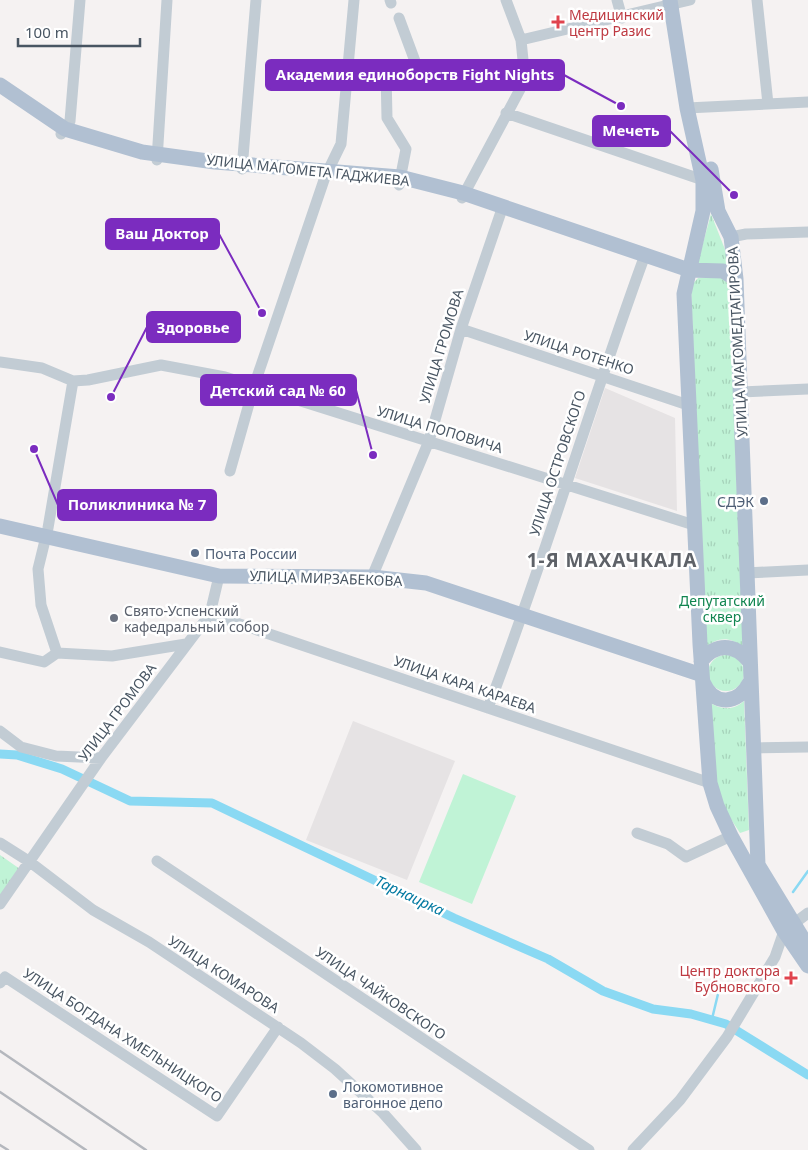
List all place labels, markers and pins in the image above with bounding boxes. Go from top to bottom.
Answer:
place label: Медицинский центр Разис [569,5,664,40]
marker: Медицинский центр Разис [551,15,565,29]
callout: Академия единоборств Fight Nights [266,60,564,90]
callout: Мечеть [593,116,670,146]
callout: Ваш Доктор [106,219,219,249]
callout: Здоровье [147,312,240,342]
callout: Детский сад № 60 [201,375,356,405]
callout: Поликлиника № 7 [58,490,216,520]
place label: СДЭК [717,492,754,511]
marker: СДЭК [758,495,770,507]
place label: Почта России [205,544,297,563]
marker: Почта России [189,547,201,559]
place label: Свято-Успенский кафедральный собор [124,601,269,636]
marker: Свято-Успенский кафедральный собор [108,612,120,624]
place label: Центр доктора Бубновского [679,961,780,996]
marker: Центр доктора Бубновского [784,971,798,985]
place label: Локомотивное вагонное депо [343,1077,443,1112]
marker: Локомотивное вагонное депо [327,1088,339,1100]

